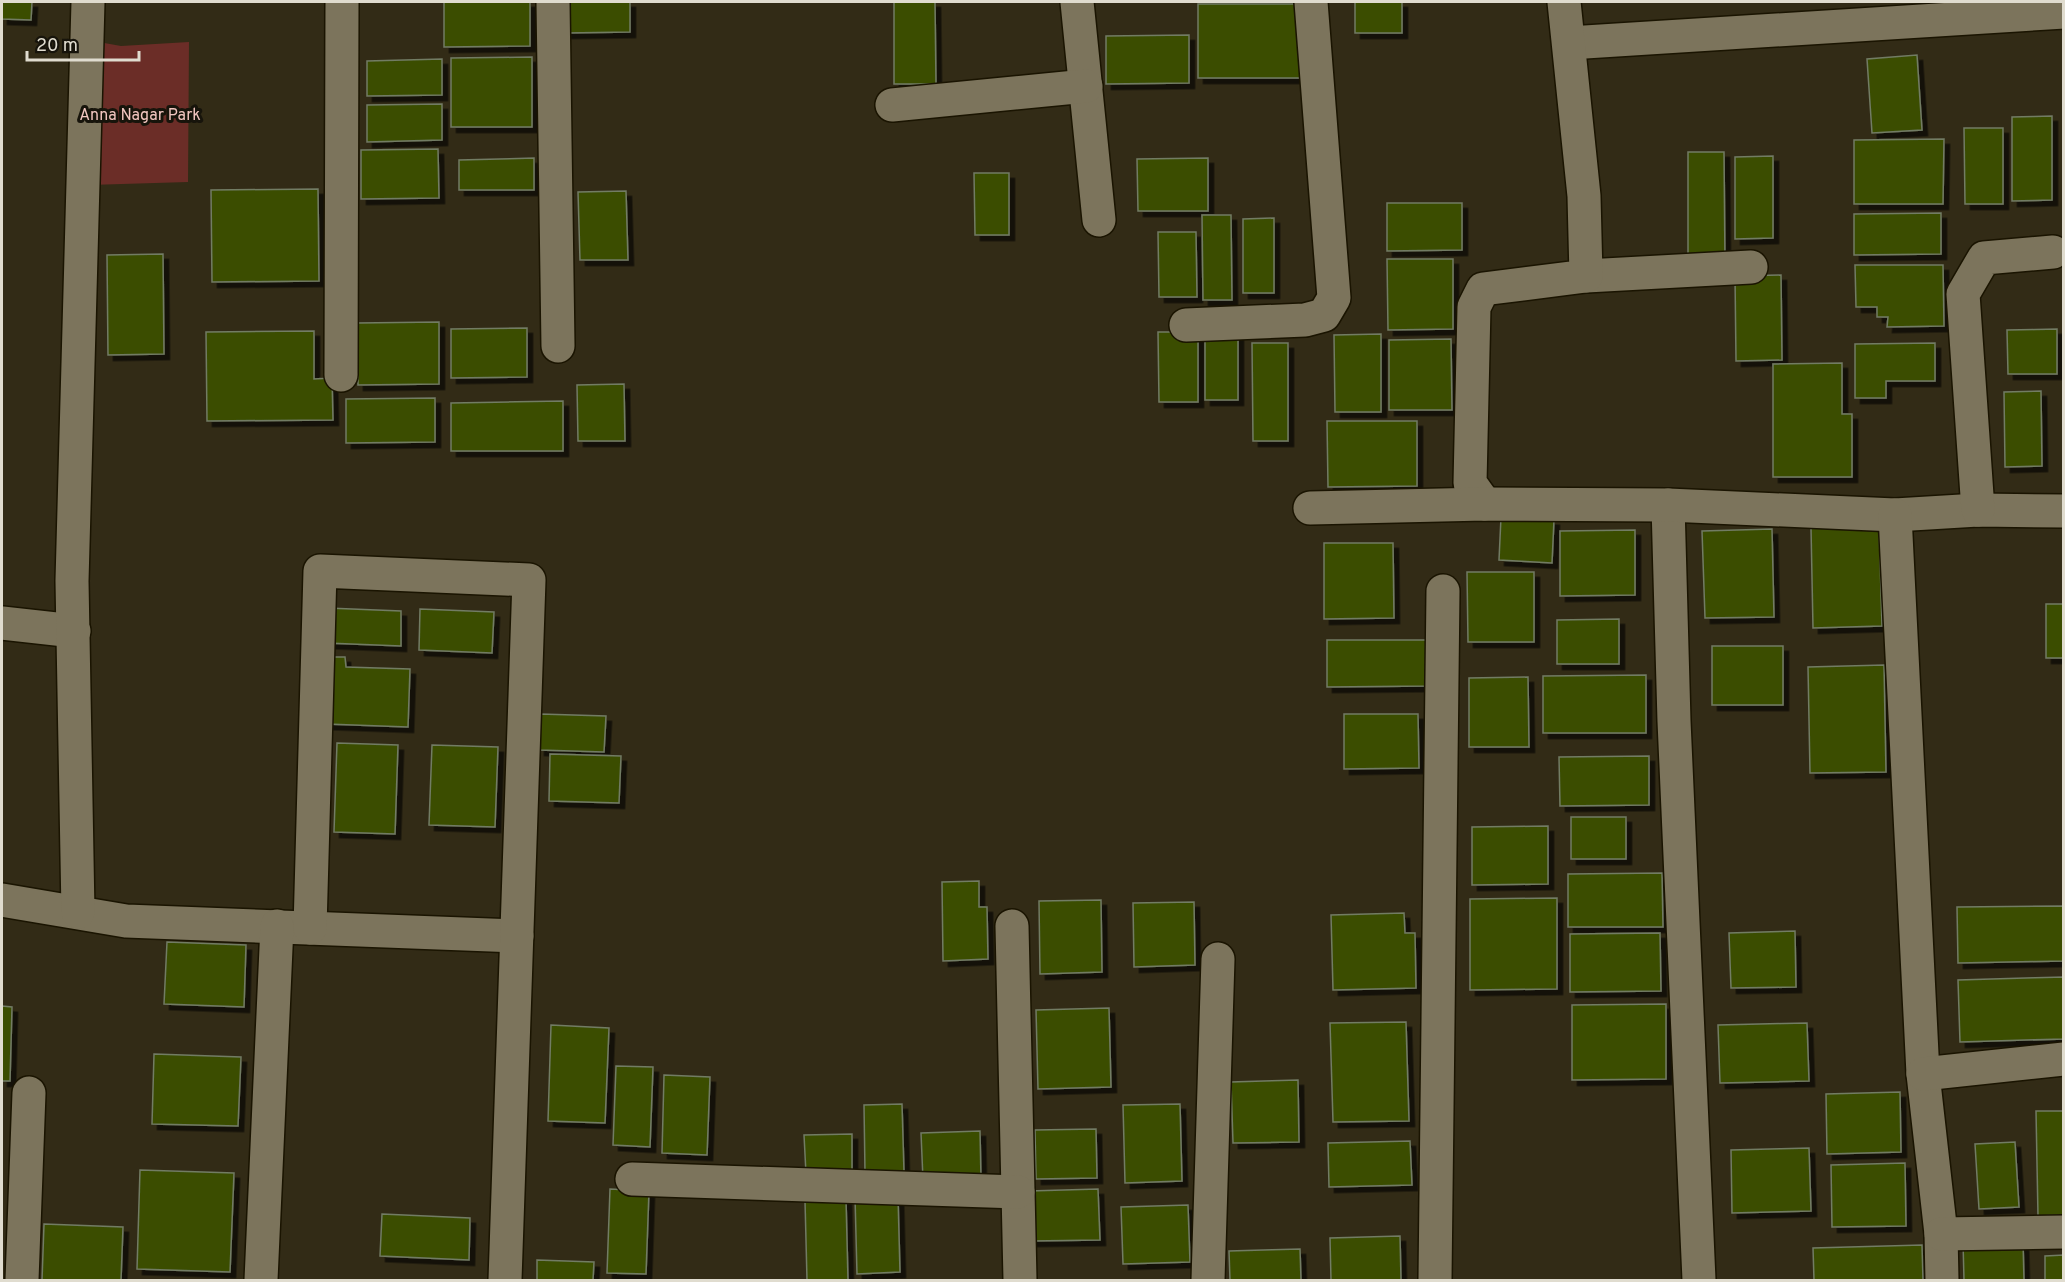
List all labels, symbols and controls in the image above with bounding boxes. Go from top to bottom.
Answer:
scale bar [27,24,140,62]
text: 20 m [36,35,78,58]
park label: Anna Nagar Park [79,106,201,126]

